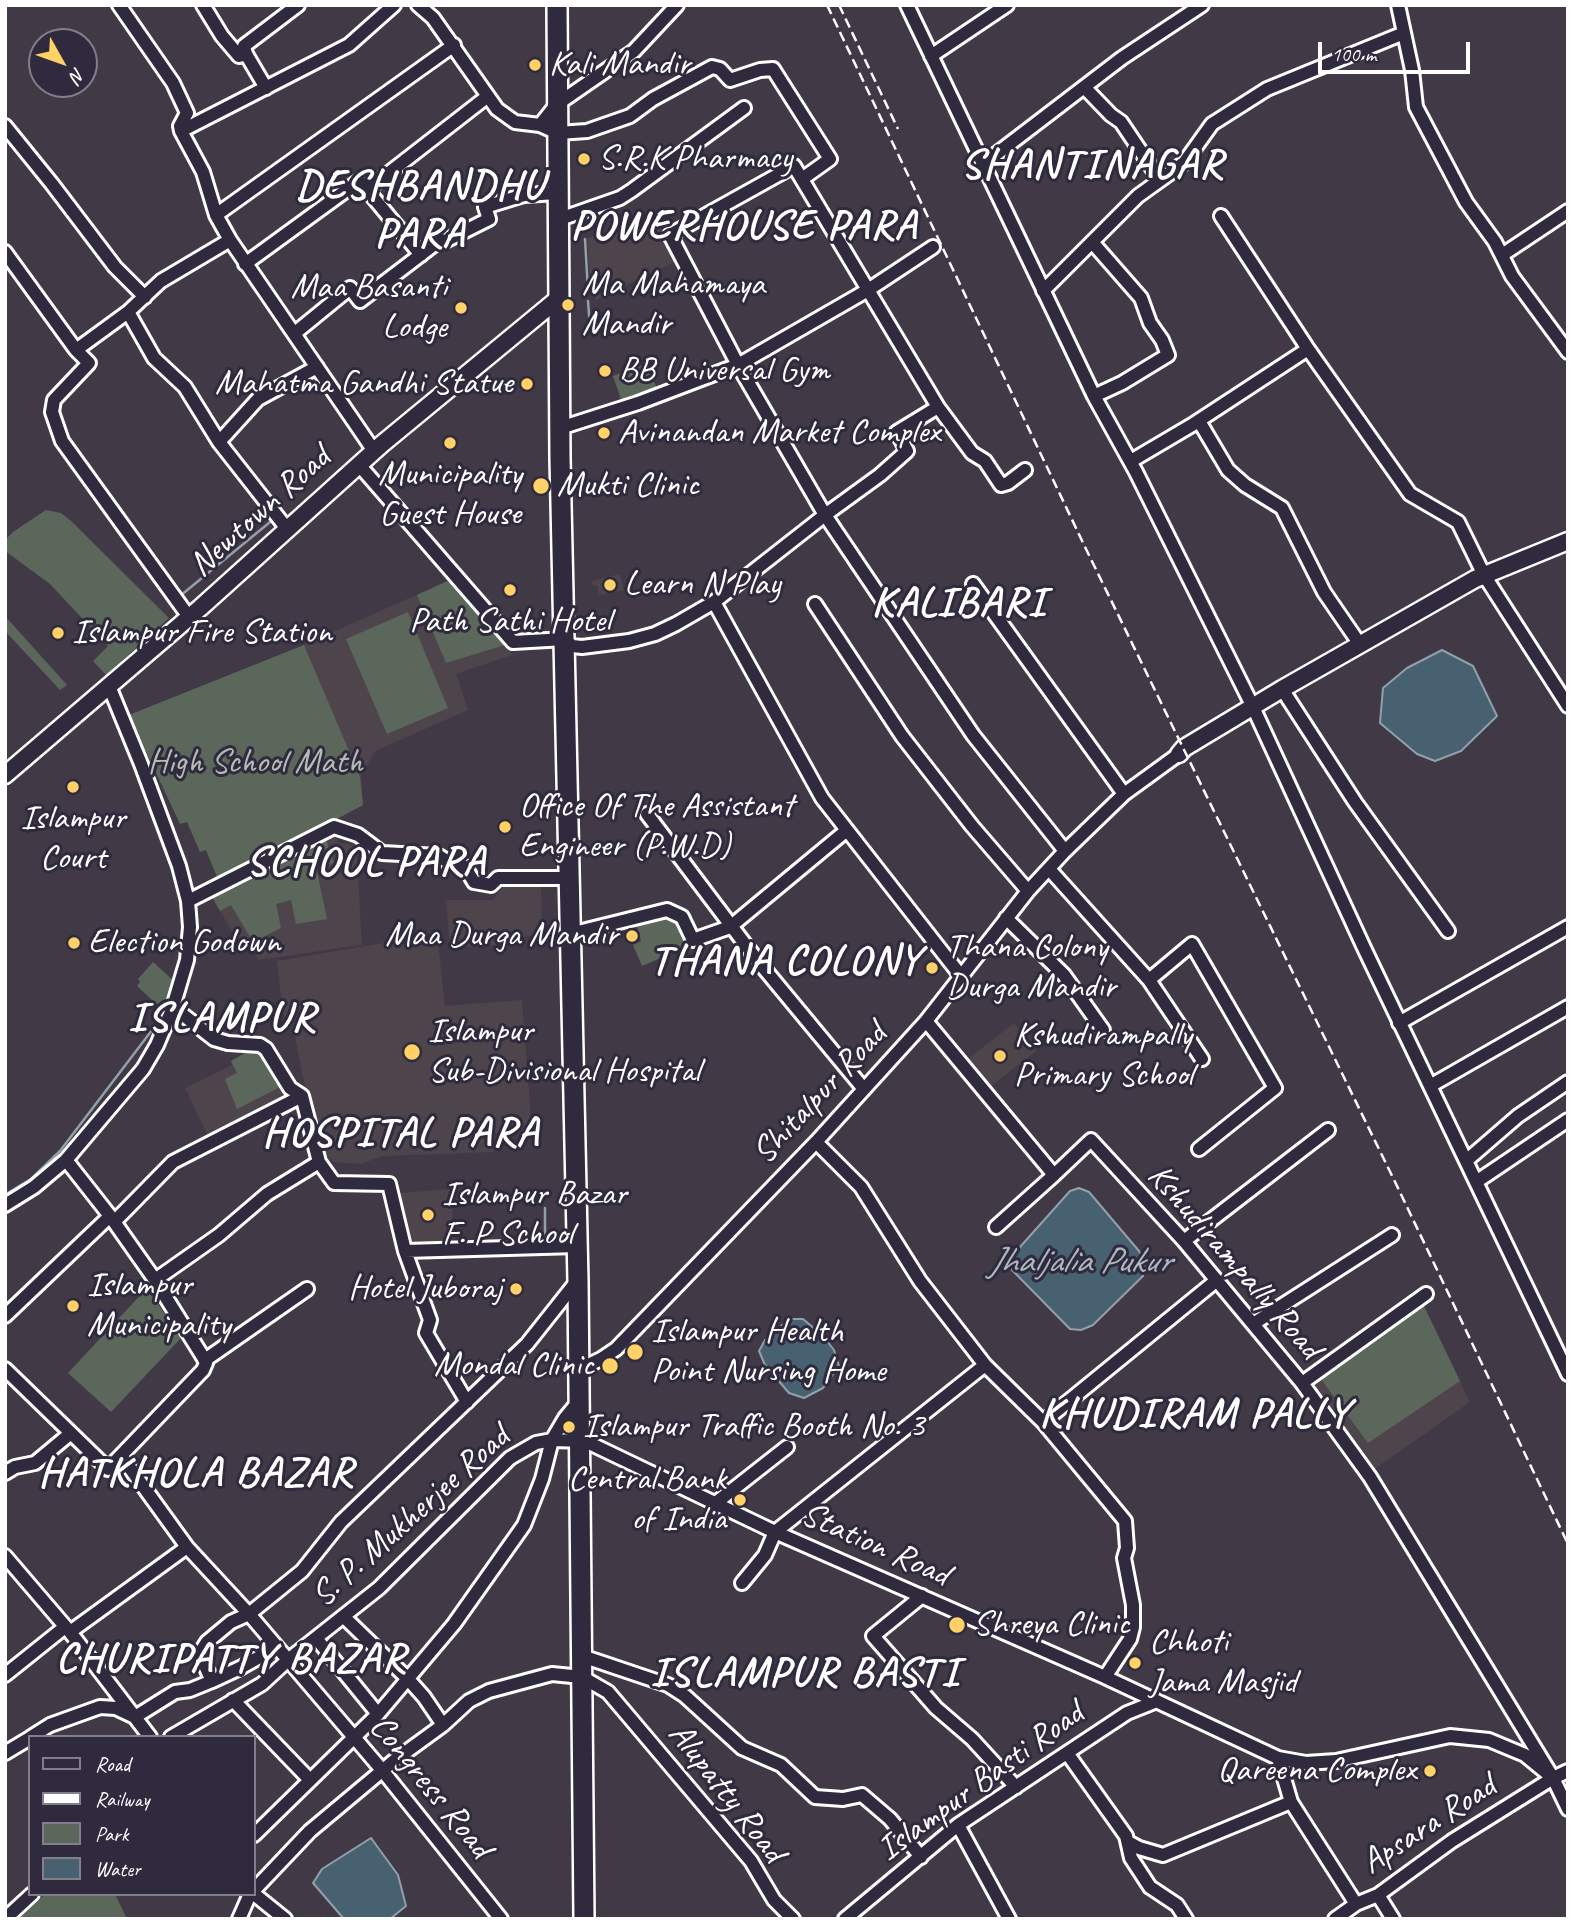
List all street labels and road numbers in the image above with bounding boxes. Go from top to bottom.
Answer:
street label: Newtown Road [181,438,339,586]
street label: Shitalpur Road [744,1015,896,1173]
street label: Kshudirampally Road [1138,1156,1330,1368]
street label: S. P. Mukherjee Road [303,1417,519,1617]
street label: Station Road [794,1494,956,1596]
street label: Islampur Basti Road [870,1693,1092,1871]
street label: Congress Road [360,1707,500,1867]
street label: Alupatty Road [658,1715,794,1871]
street label: Apsara Road [1354,1766,1504,1884]

